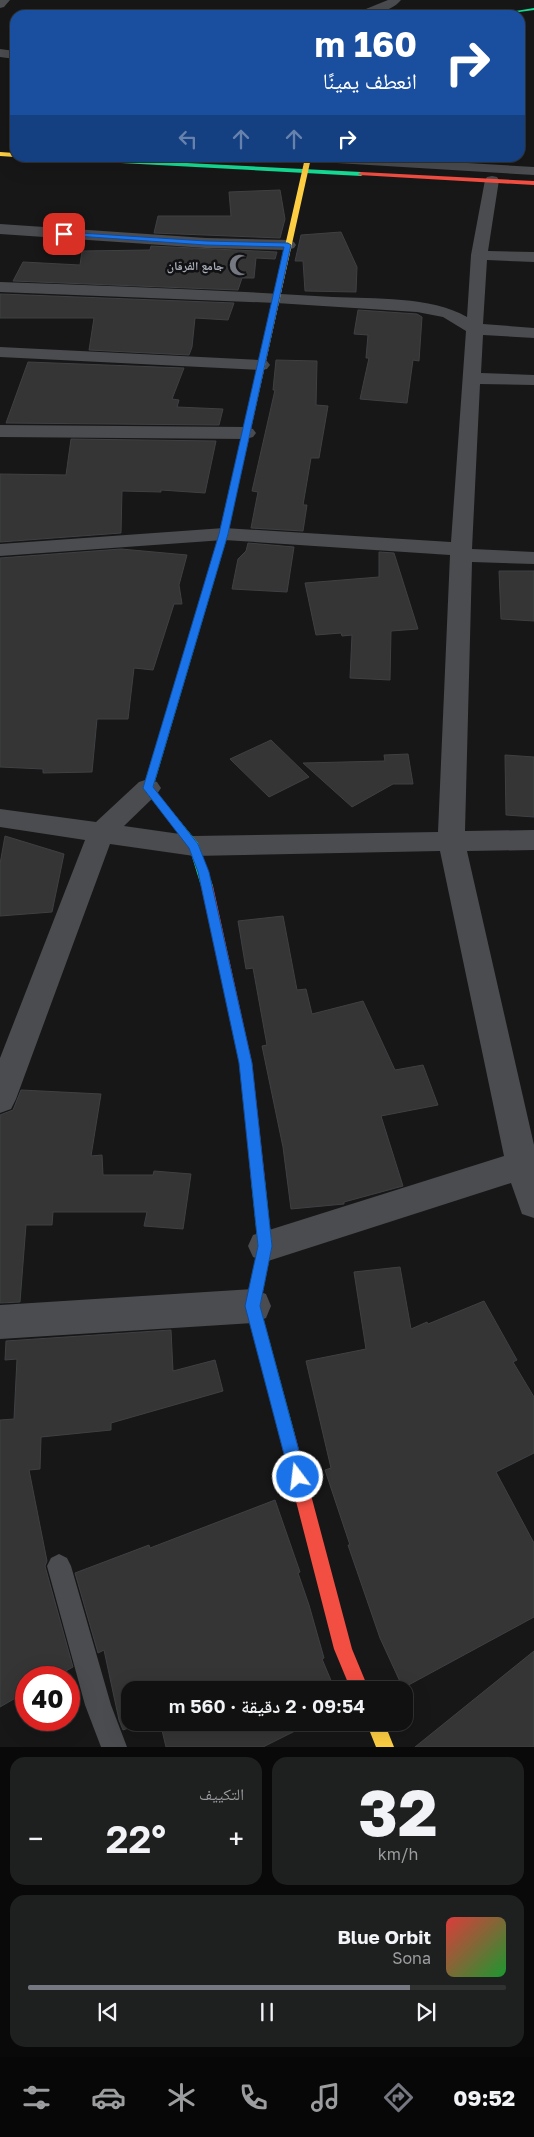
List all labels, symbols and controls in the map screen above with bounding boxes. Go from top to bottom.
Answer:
text: 160 m [315,23,417,65]
icon: right [435,30,500,95]
text: انعطف يمينًا [323,67,417,94]
icon: left [174,125,202,153]
icon: ahead [227,125,255,153]
icon: ahead [280,125,308,153]
icon: right [333,125,361,153]
pin [43,213,85,255]
icon: arrive [50,220,78,248]
mosque icon: جامع الفرقان [227,252,253,278]
place label: جامع الفرقان [167,258,224,274]
position arrow [271,1450,323,1502]
speed limit sign: 40 [15,1666,80,1731]
text: 09:54 · 2 دقيقة · 560 m [169,1694,365,1717]
text: 32 [358,1772,438,1850]
text: التكييف [199,1784,244,1804]
text: 22° [106,1816,166,1861]
text: − [28,1822,43,1855]
text: + [229,1822,244,1855]
text: km/h [378,1844,418,1864]
text: Blue Orbit [337,1925,431,1948]
text: Sona [392,1948,431,1968]
icon: previous [94,1998,122,2026]
icon: pause [253,1998,281,2026]
icon: next [412,1998,440,2026]
icon: filters [19,2080,54,2115]
icon: car [91,2080,126,2115]
icon: climate [164,2080,199,2115]
icon: phone [236,2080,271,2115]
icon: music [308,2080,343,2115]
icon: directions [381,2080,416,2115]
text: 09:52 [453,2084,515,2111]

